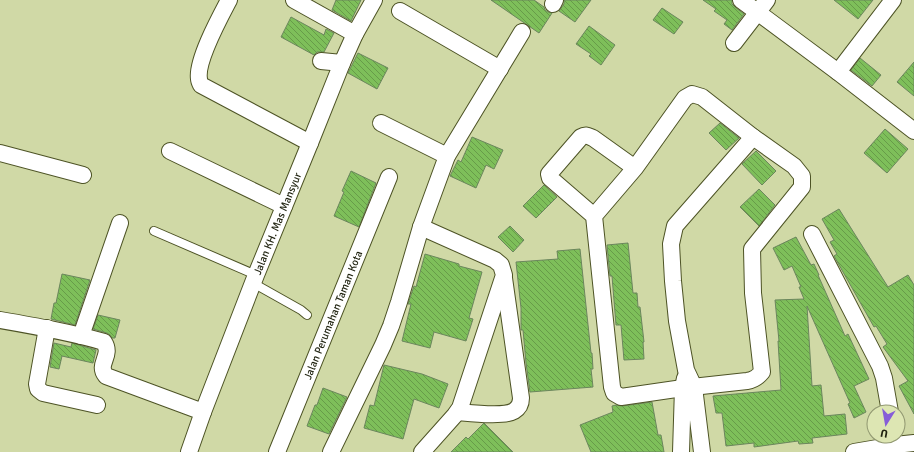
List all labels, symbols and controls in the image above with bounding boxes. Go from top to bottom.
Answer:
street label: Jalan KH. Mas Mansyur [250,170,304,276]
street label: Jalan Perumahan Taman Kota [301,248,365,381]
north arrow [866,404,906,444]
text: U [879,426,889,440]

